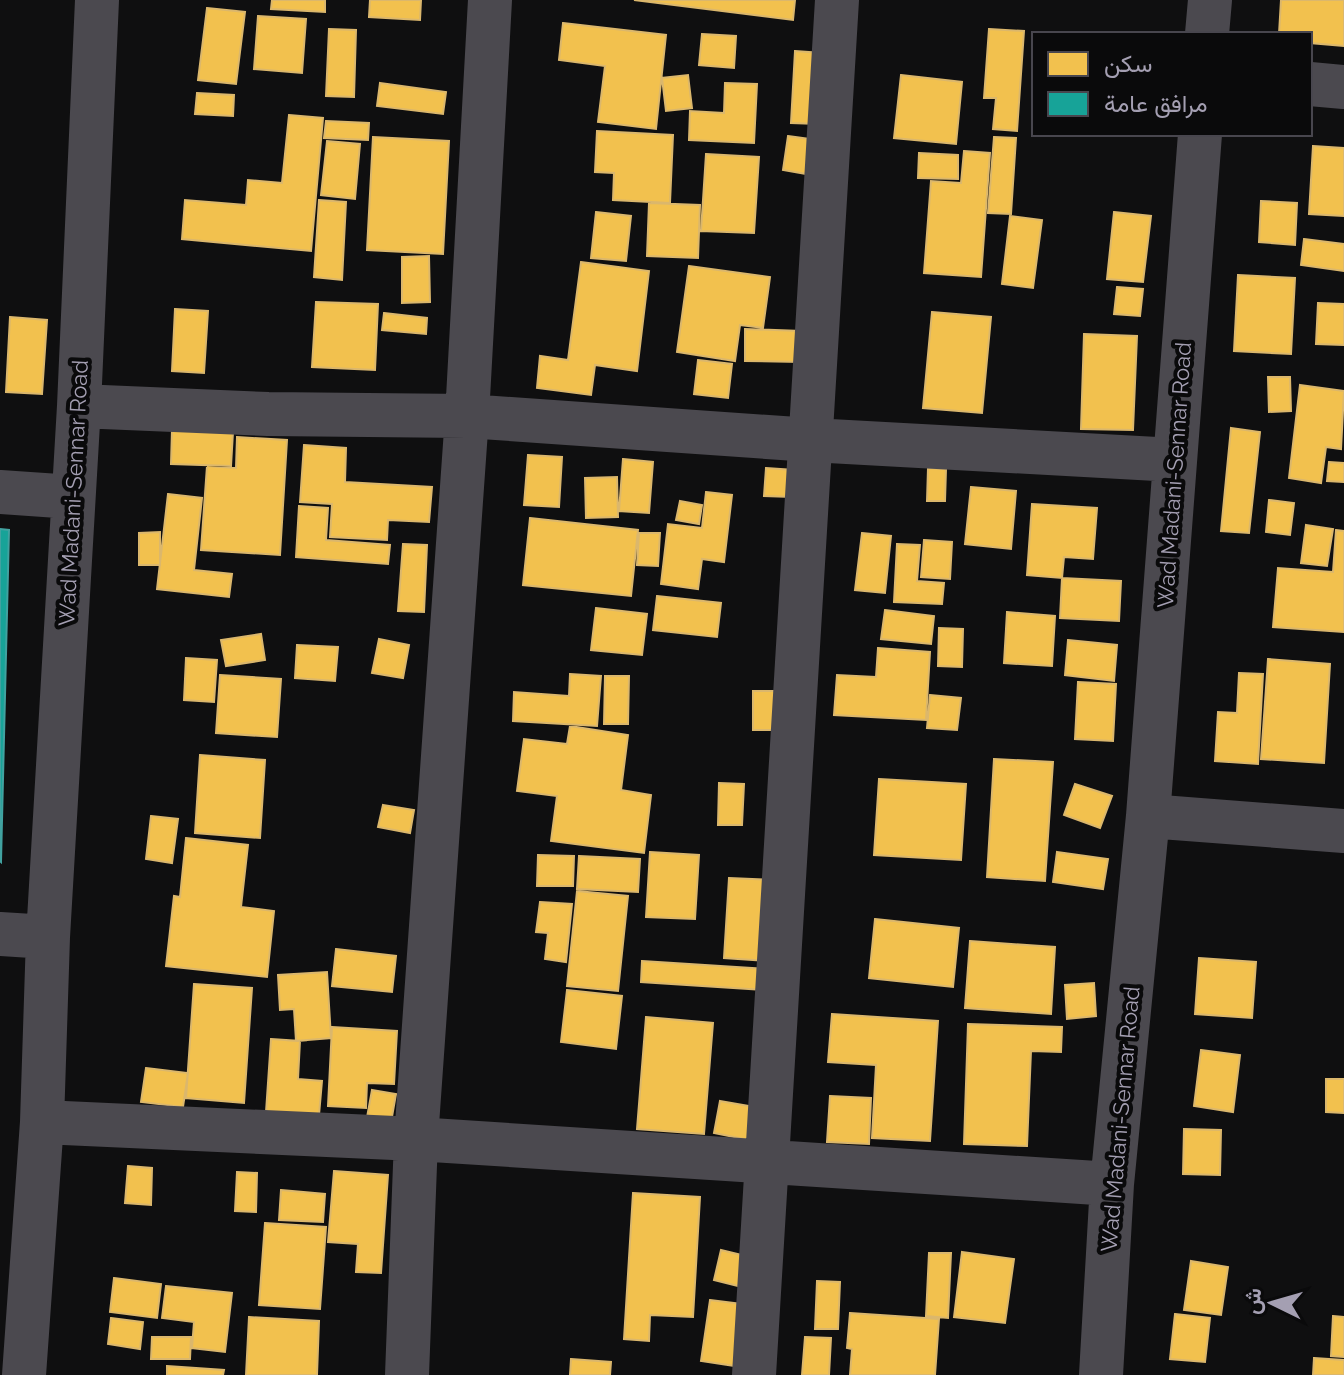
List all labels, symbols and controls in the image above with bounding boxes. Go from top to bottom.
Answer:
legend [1032,32,1312,136]
text: سكن [1104,49,1153,78]
text: مرافق عامة [1104,89,1208,119]
street label: Wad Madani-Sennar Road [1152,341,1196,609]
street label: Wad Madani-Sennar Road [53,359,93,627]
street label: Wad Madani-Sennar Road [1095,985,1145,1253]
north arrow [1232,1263,1312,1343]
text: ش [1238,1287,1267,1316]

